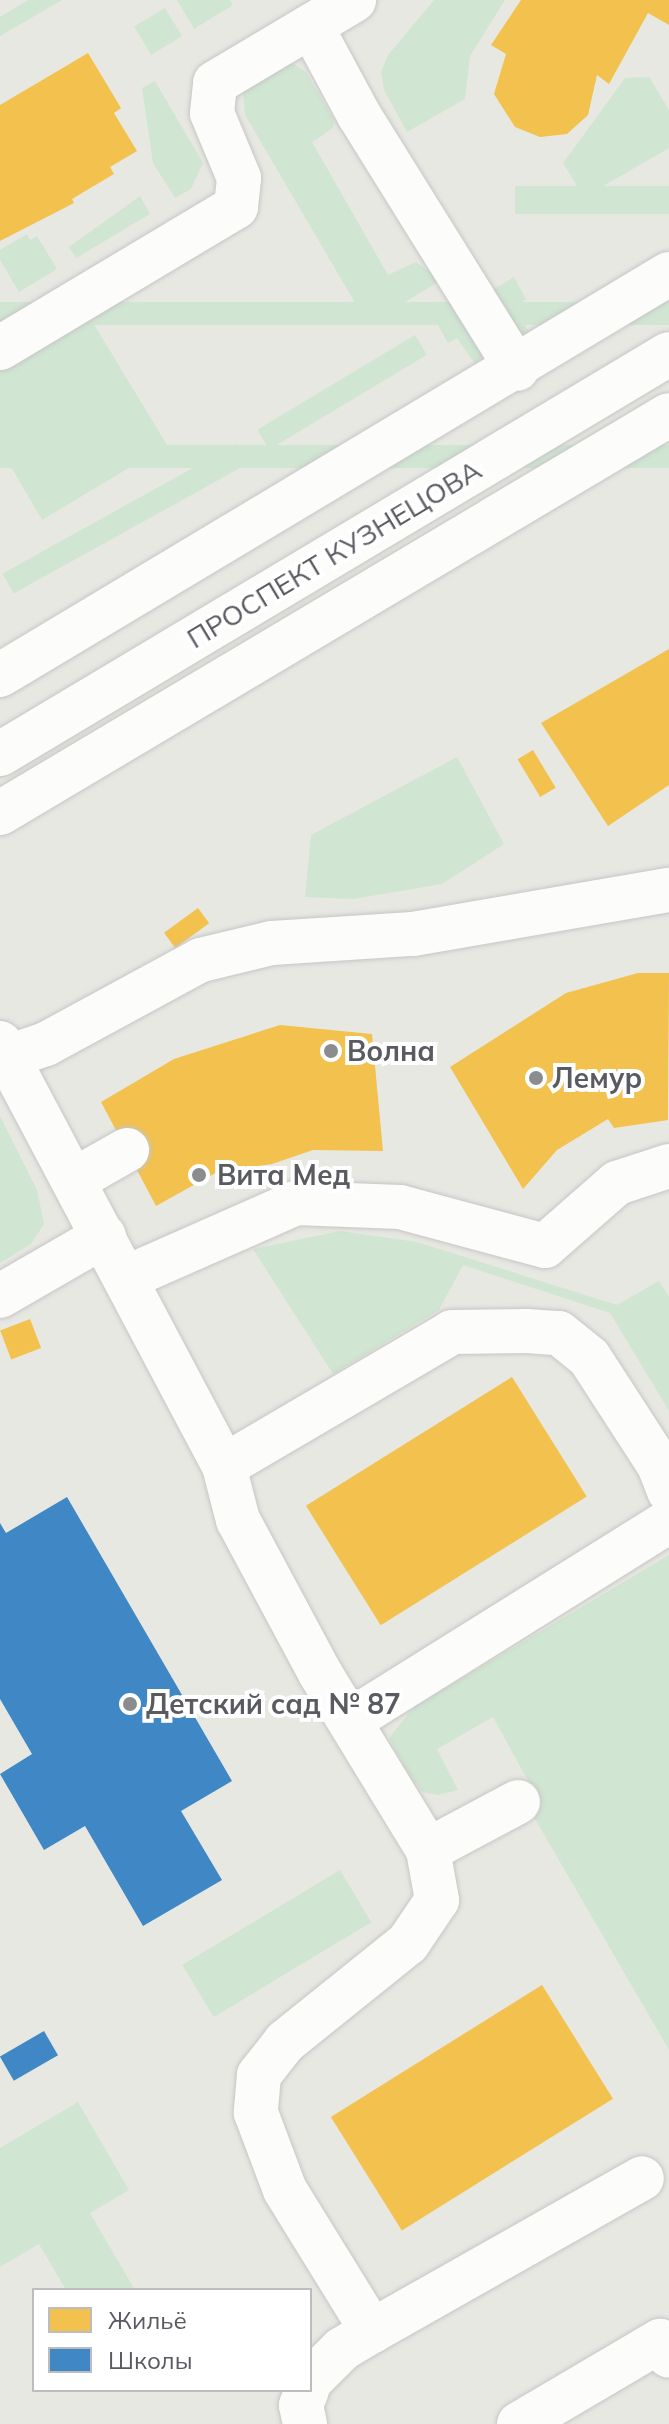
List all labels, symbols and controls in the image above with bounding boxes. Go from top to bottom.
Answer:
street label: ПРОСПЕКТ КУЗНЕЦОВА [181,453,487,655]
place label: Волна [347,1034,435,1068]
marker: Волна [322,1042,340,1060]
place label: Лемур [552,1061,642,1095]
marker: Лемур [527,1069,545,1087]
place label: Вита Мед [217,1158,350,1192]
marker: Вита Мед [188,1164,210,1186]
place label: Детский сад № 87 [146,1687,401,1721]
marker: Детский сад № 87 [121,1695,139,1713]
legend [32,2288,312,2392]
text: Жильё [108,2305,187,2335]
text: Школы [108,2345,193,2375]

